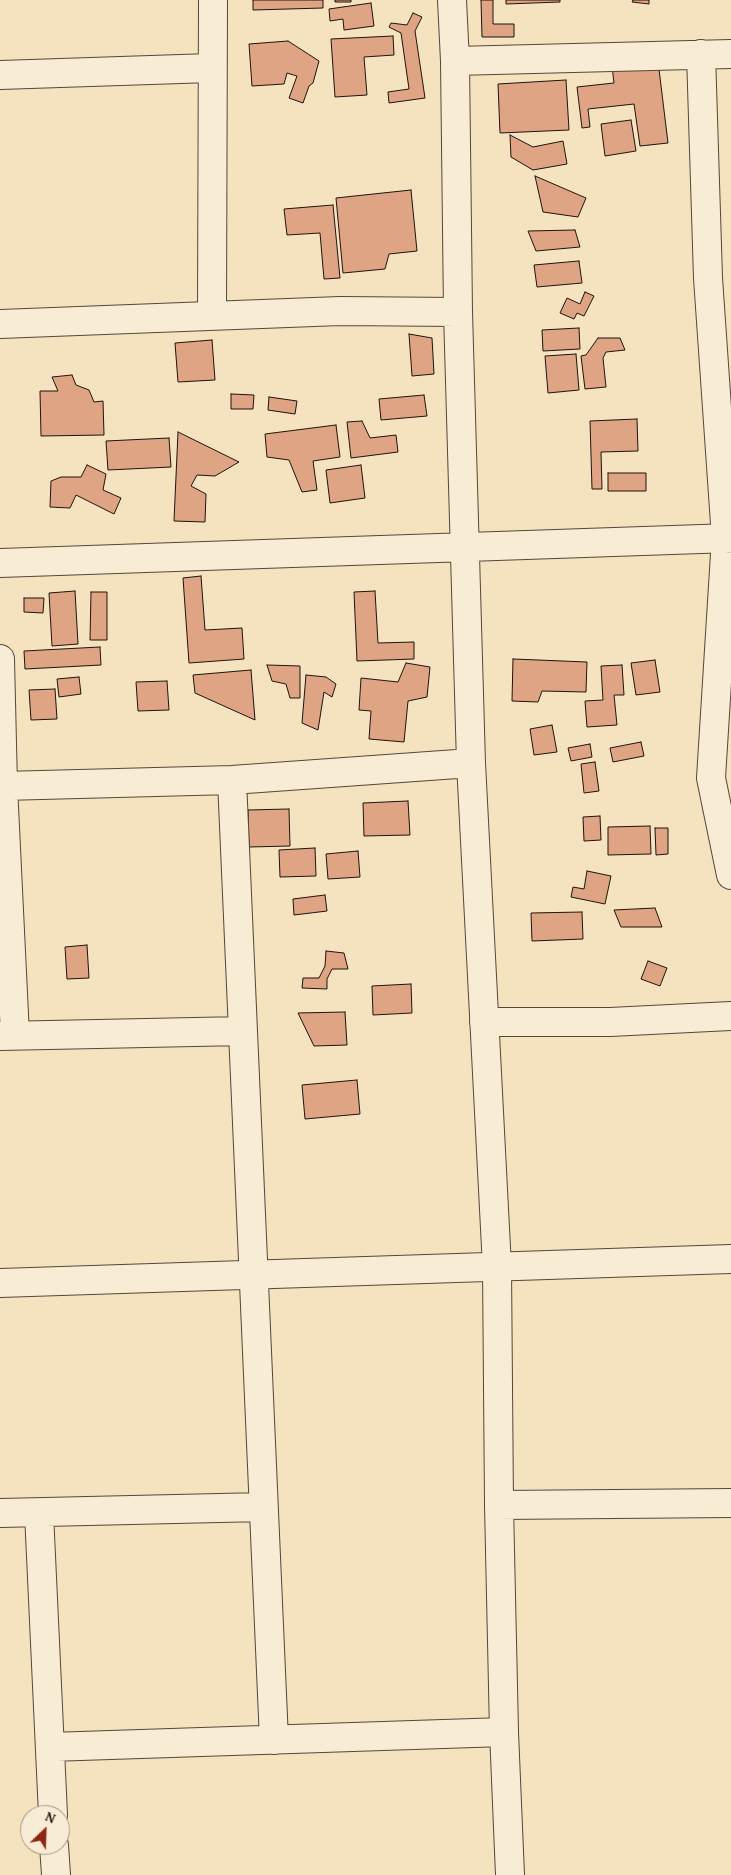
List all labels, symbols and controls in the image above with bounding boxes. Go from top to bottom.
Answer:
north arrow [20,1805,70,1855]
text: N [42,1806,59,1828]

